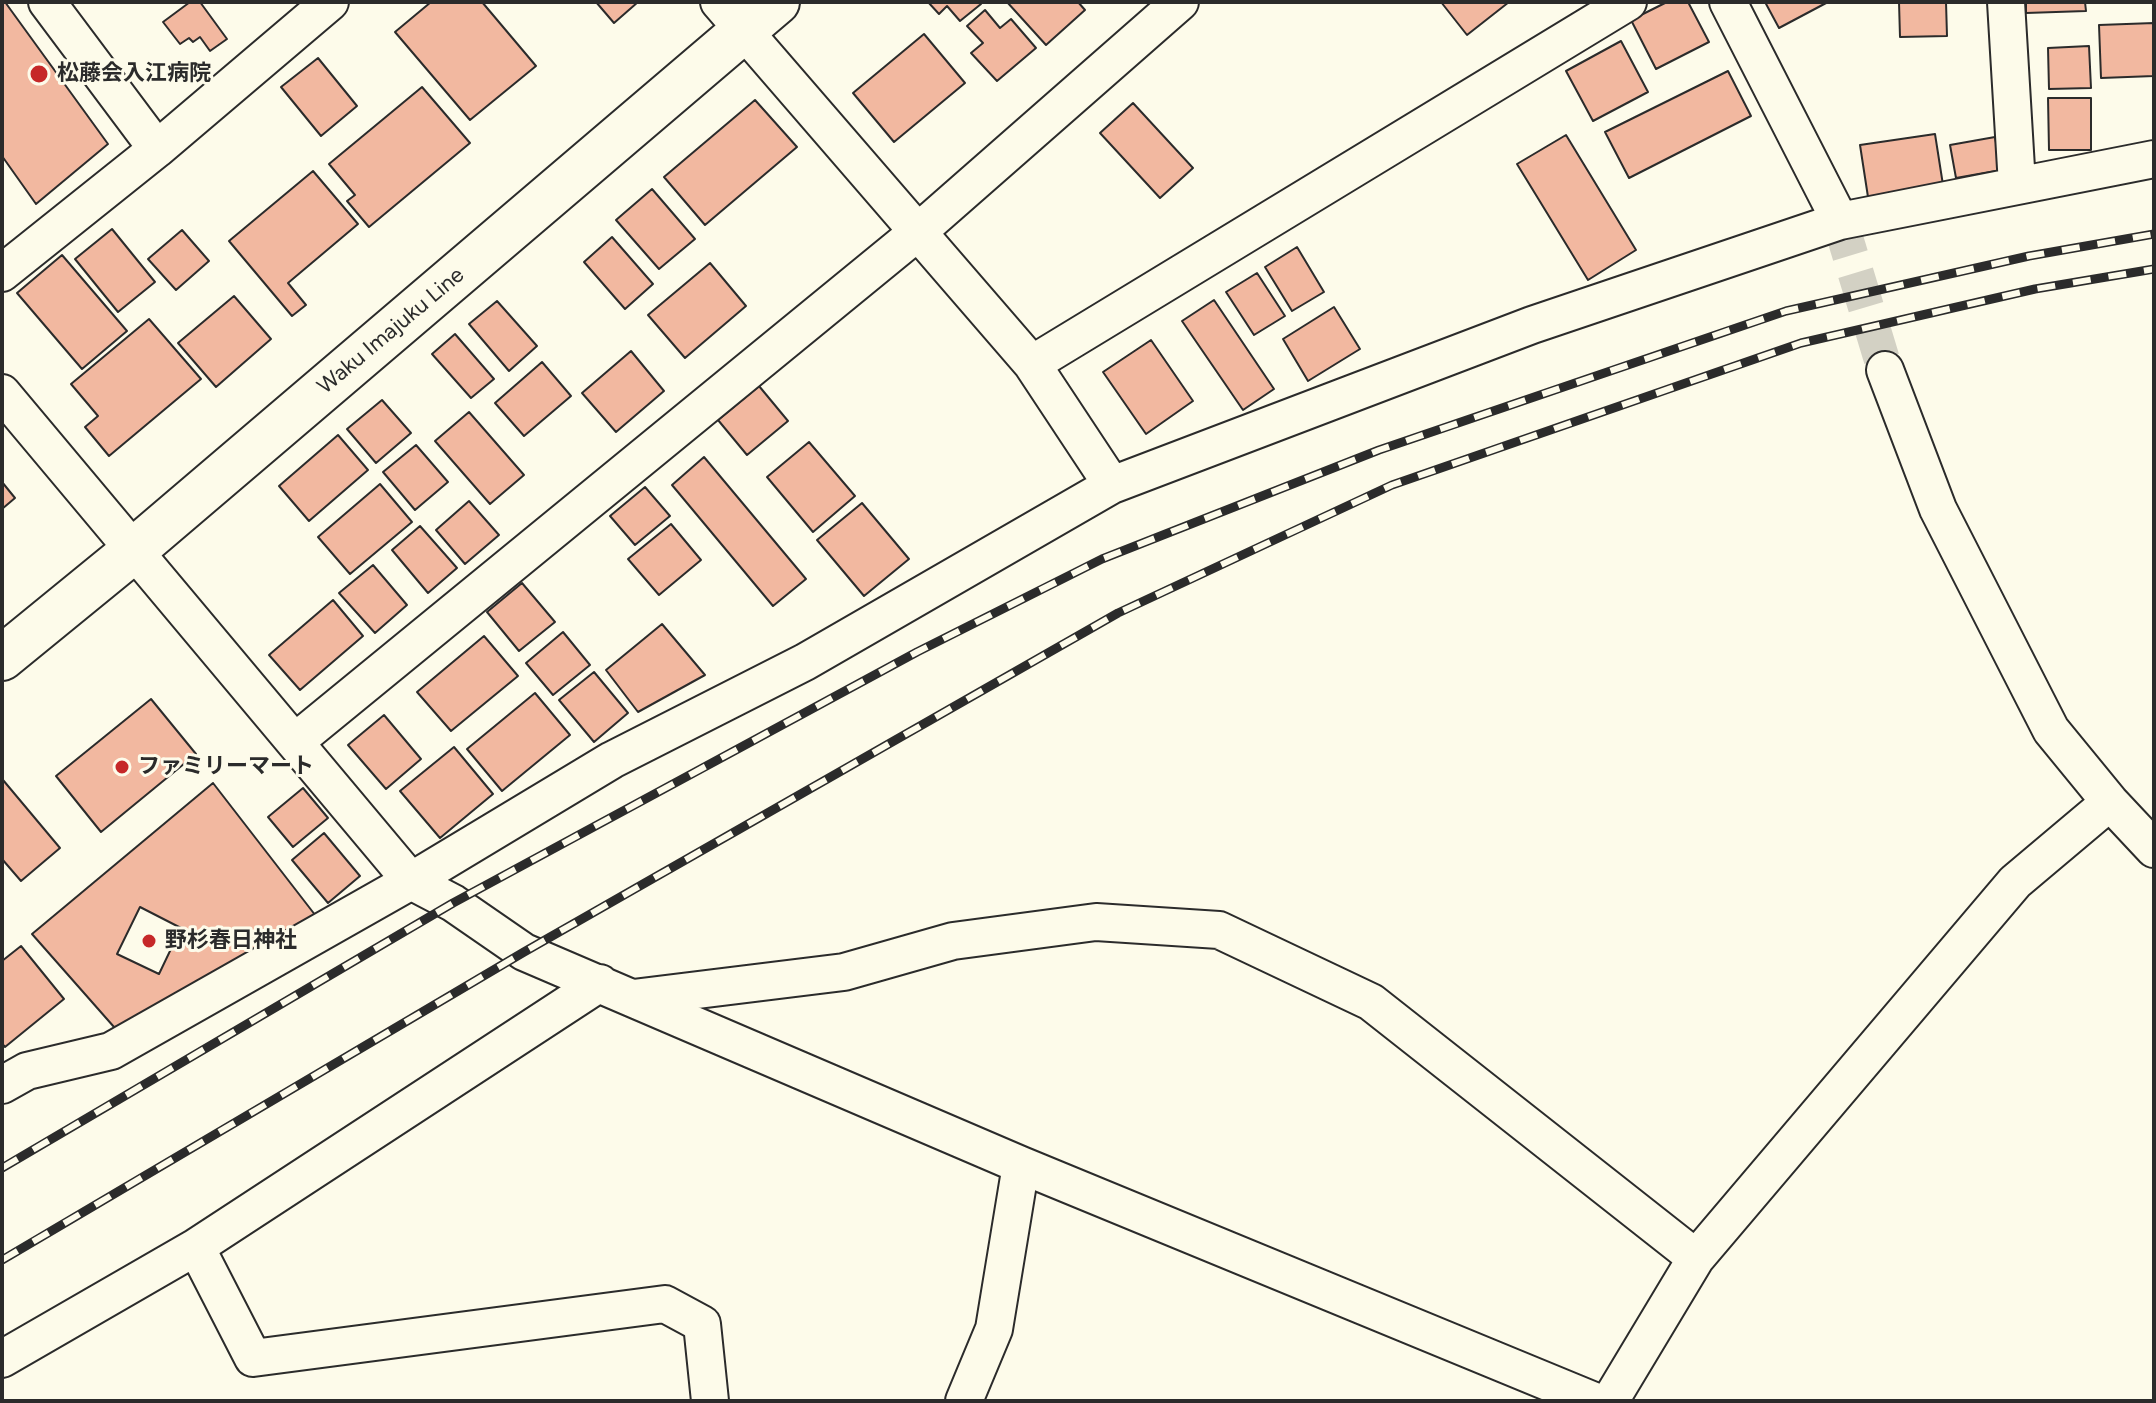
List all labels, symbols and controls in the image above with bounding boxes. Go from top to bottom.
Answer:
place label: 松藤会入江病院 [57,61,211,87]
marker: 松藤会入江病院 [28,63,50,85]
street label: Waku Imajuku Line [312,262,470,400]
place label: ファミリーマート [138,754,314,780]
marker: ファミリーマート [113,758,131,776]
place label: 野杉春日神社 [165,928,297,954]
marker: 野杉春日神社 [140,932,158,950]

